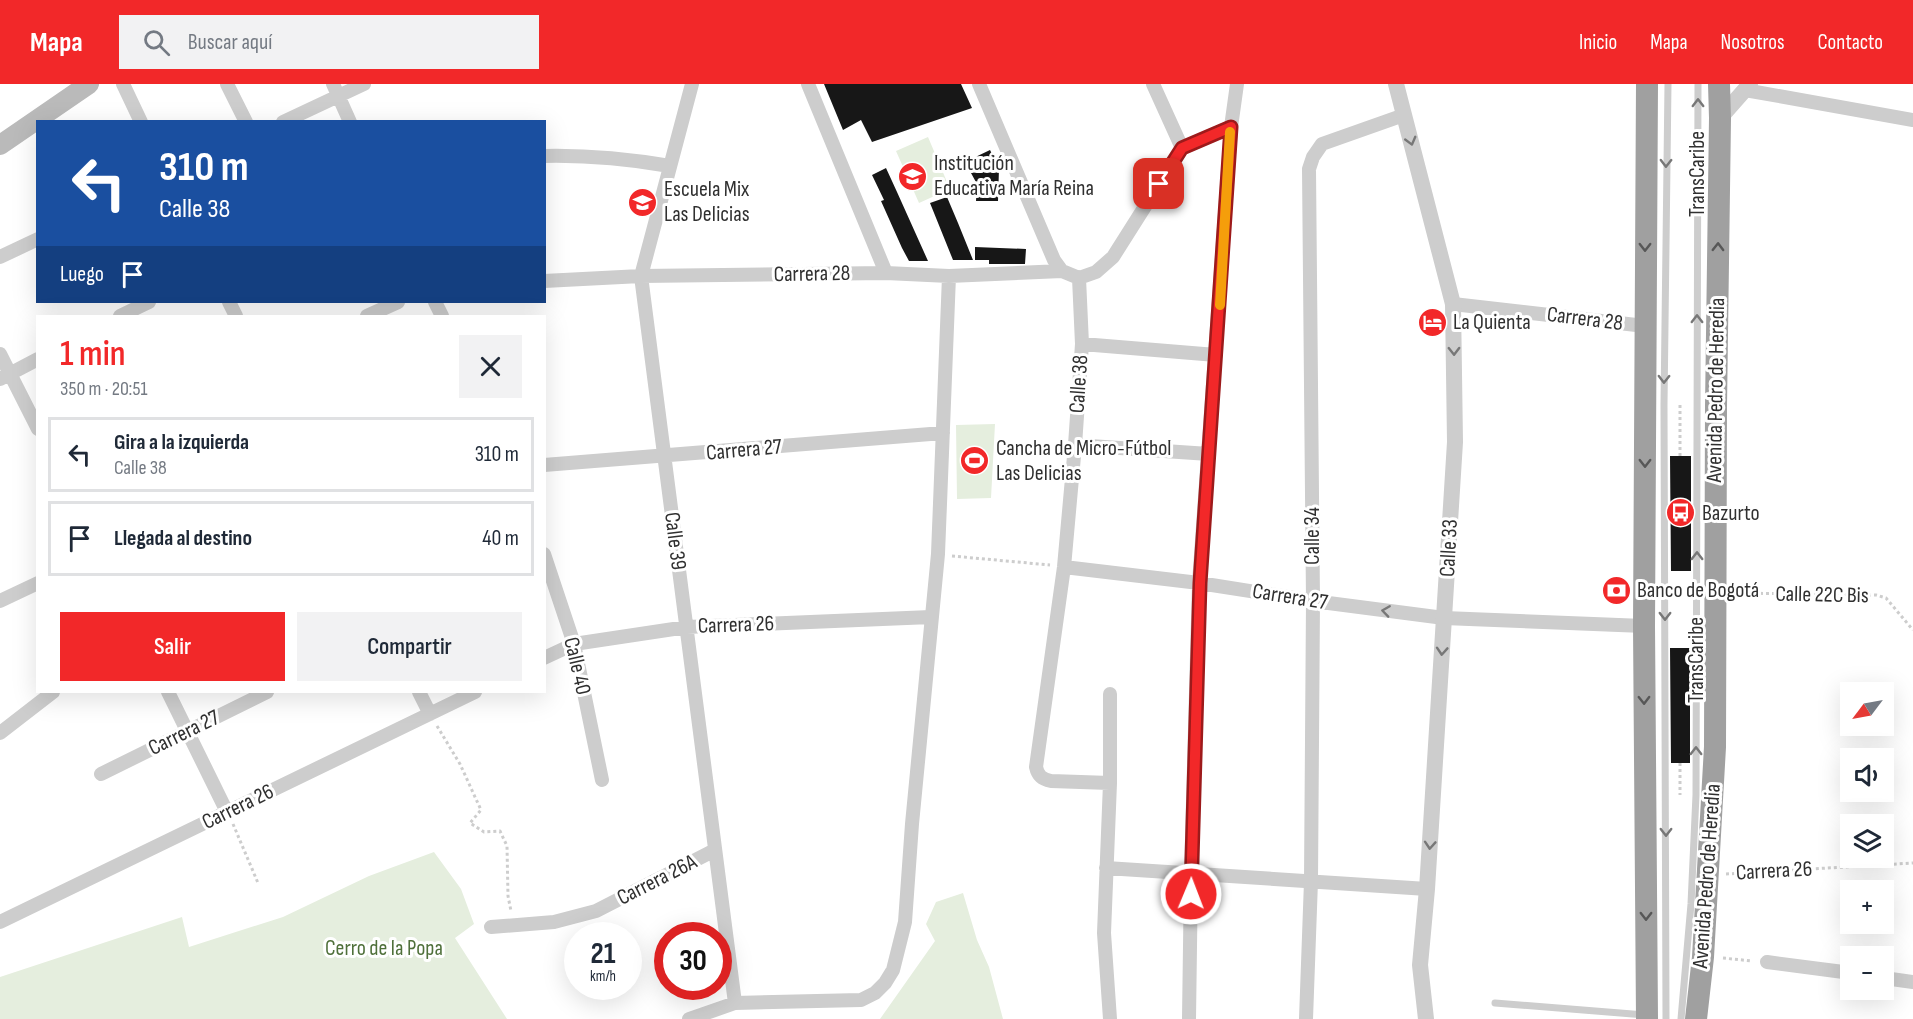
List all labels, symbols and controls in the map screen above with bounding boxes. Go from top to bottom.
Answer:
search box [119,15,539,69]
text: Mapa [30,26,83,59]
icon: search [140,26,173,59]
text: Buscar aquí [188,29,272,56]
text: Inicio [1579,30,1617,55]
text: Mapa [1650,30,1688,55]
text: Nosotros [1721,30,1785,55]
text: Contacto [1818,30,1883,55]
one-way arrow [1692,99,1704,108]
street label: TransCaribe [1684,131,1711,217]
one-way arrow [1403,135,1416,145]
text: 310 m [159,142,249,193]
icon: left [60,144,138,222]
place label: Institución Educativa María Reina [934,150,1094,202]
pin [1133,158,1184,209]
one-way arrow [1660,159,1673,168]
school or university icon: Institución Educativa María Reina [897,160,929,192]
icon: arrive [1142,167,1175,200]
place label: Escuela Mix Las Delicias [664,176,750,228]
school or university icon: Escuela Mix Las Delicias [627,186,659,218]
text: Calle 38 [159,193,230,225]
one-way arrow [1639,243,1651,252]
one-way arrow [1712,243,1724,252]
icon: arrive [116,258,149,291]
street label: Carrera 28 [774,260,850,288]
text: Luego [60,261,104,288]
street label: Avenida Pedro de Heredia [1701,297,1731,484]
street label: Carrera 28 [1545,301,1625,337]
hotel icon: La Quienta [1416,306,1448,338]
place label: La Quienta [1453,309,1531,336]
one-way arrow [1691,315,1703,324]
text: 1 min [60,333,125,376]
button: close [459,335,522,398]
one-way arrow [1448,347,1460,356]
street label: Calle 38 [1064,354,1094,414]
one-way arrow [1658,375,1670,384]
text: 350 m · 20:51 [60,377,147,401]
text: Gira a la izquierda [114,429,249,456]
street label: Carrera 27 [705,433,783,467]
place label: Cancha de Micro-Fútbol Las Delicias [996,435,1171,487]
icon: left [63,438,96,471]
text: 310 m [475,441,519,468]
sports icon: Cancha de Micro-Fútbol Las Delicias [959,445,991,477]
text: Calle 38 [114,456,167,480]
one-way arrow [1638,459,1651,468]
bus stop icon: Bazurto [1665,497,1697,529]
place label: Bazurto [1702,500,1760,527]
street label: Calle 34 [1299,507,1326,565]
street label: Calle 39 [658,510,692,572]
street label: Calle 33 [1434,518,1464,578]
icon: arrive [63,522,96,555]
text: Llegada al destino [114,525,252,552]
text: 40 m [482,525,519,552]
one-way arrow [1691,552,1703,561]
bank icon: Banco de Bogotá [1600,574,1632,606]
place label: Banco de Bogotá [1637,577,1759,604]
street label: Carrera 27 [1251,578,1330,616]
street label: Calle 22C Bis [1775,581,1869,609]
one-way arrow [1382,605,1391,617]
street label: Carrera 26 [697,610,775,640]
button: Salir [60,612,285,681]
button: Compartir [297,612,522,681]
one-way arrow [1659,612,1671,621]
street label: TransCaribe [1683,617,1710,703]
street label: Calle 40 [557,635,597,697]
one-way arrow [1436,646,1449,655]
north arrow [1840,682,1894,736]
map controls [1840,682,1894,1000]
one-way arrow [1638,696,1651,705]
street label: Carrera 27 [144,704,224,762]
one-way arrow [1690,747,1702,756]
button: sound [1840,748,1894,802]
street label: Carrera 26 [198,778,278,836]
street label: Avenida Pedro de Heredia [1687,783,1727,970]
button: layers [1840,814,1894,868]
one-way arrow [1660,828,1672,837]
one-way arrow [1424,841,1437,850]
street label: Carrera 26A [613,848,702,912]
street label: Carrera 26 [1735,856,1813,886]
position arrow [1159,862,1223,926]
button: + [1840,880,1894,934]
one-way arrow [1640,912,1652,921]
speed limit sign: 30 [654,922,732,1000]
park label: Cerro de la Popa [325,935,443,962]
text: 21 [591,936,615,972]
button: − [1840,946,1894,1000]
text: km/h [590,967,616,986]

